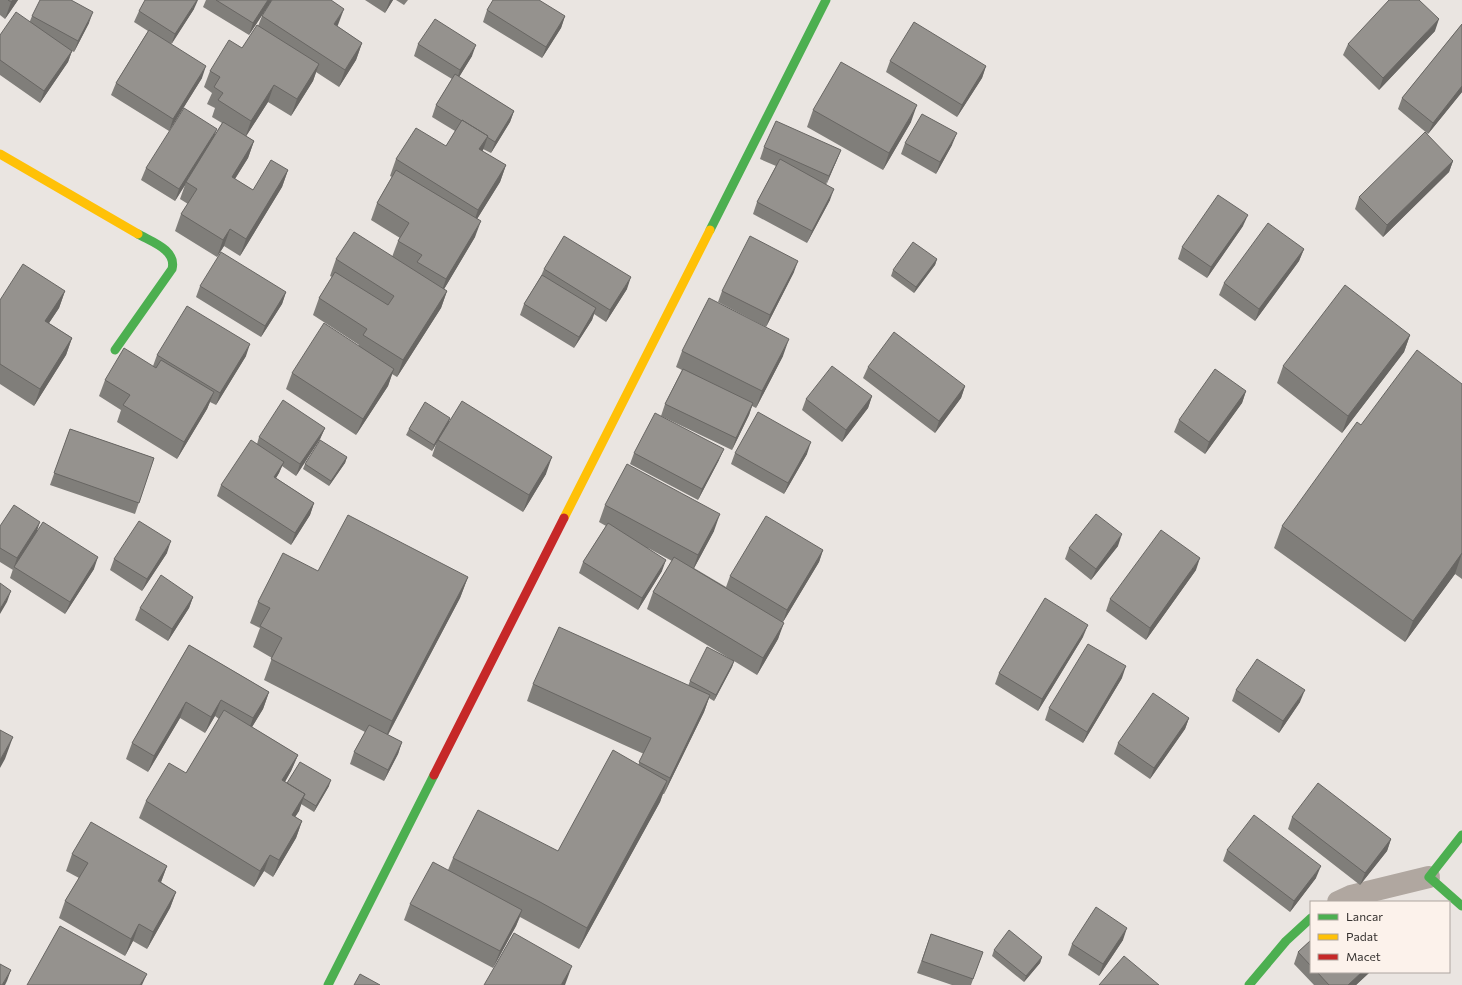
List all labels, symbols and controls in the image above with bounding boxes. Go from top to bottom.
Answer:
legend [1310,901,1450,973]
text: Lancar [1346,909,1383,923]
text: Padat [1346,929,1378,943]
text: Macet [1346,949,1381,963]

